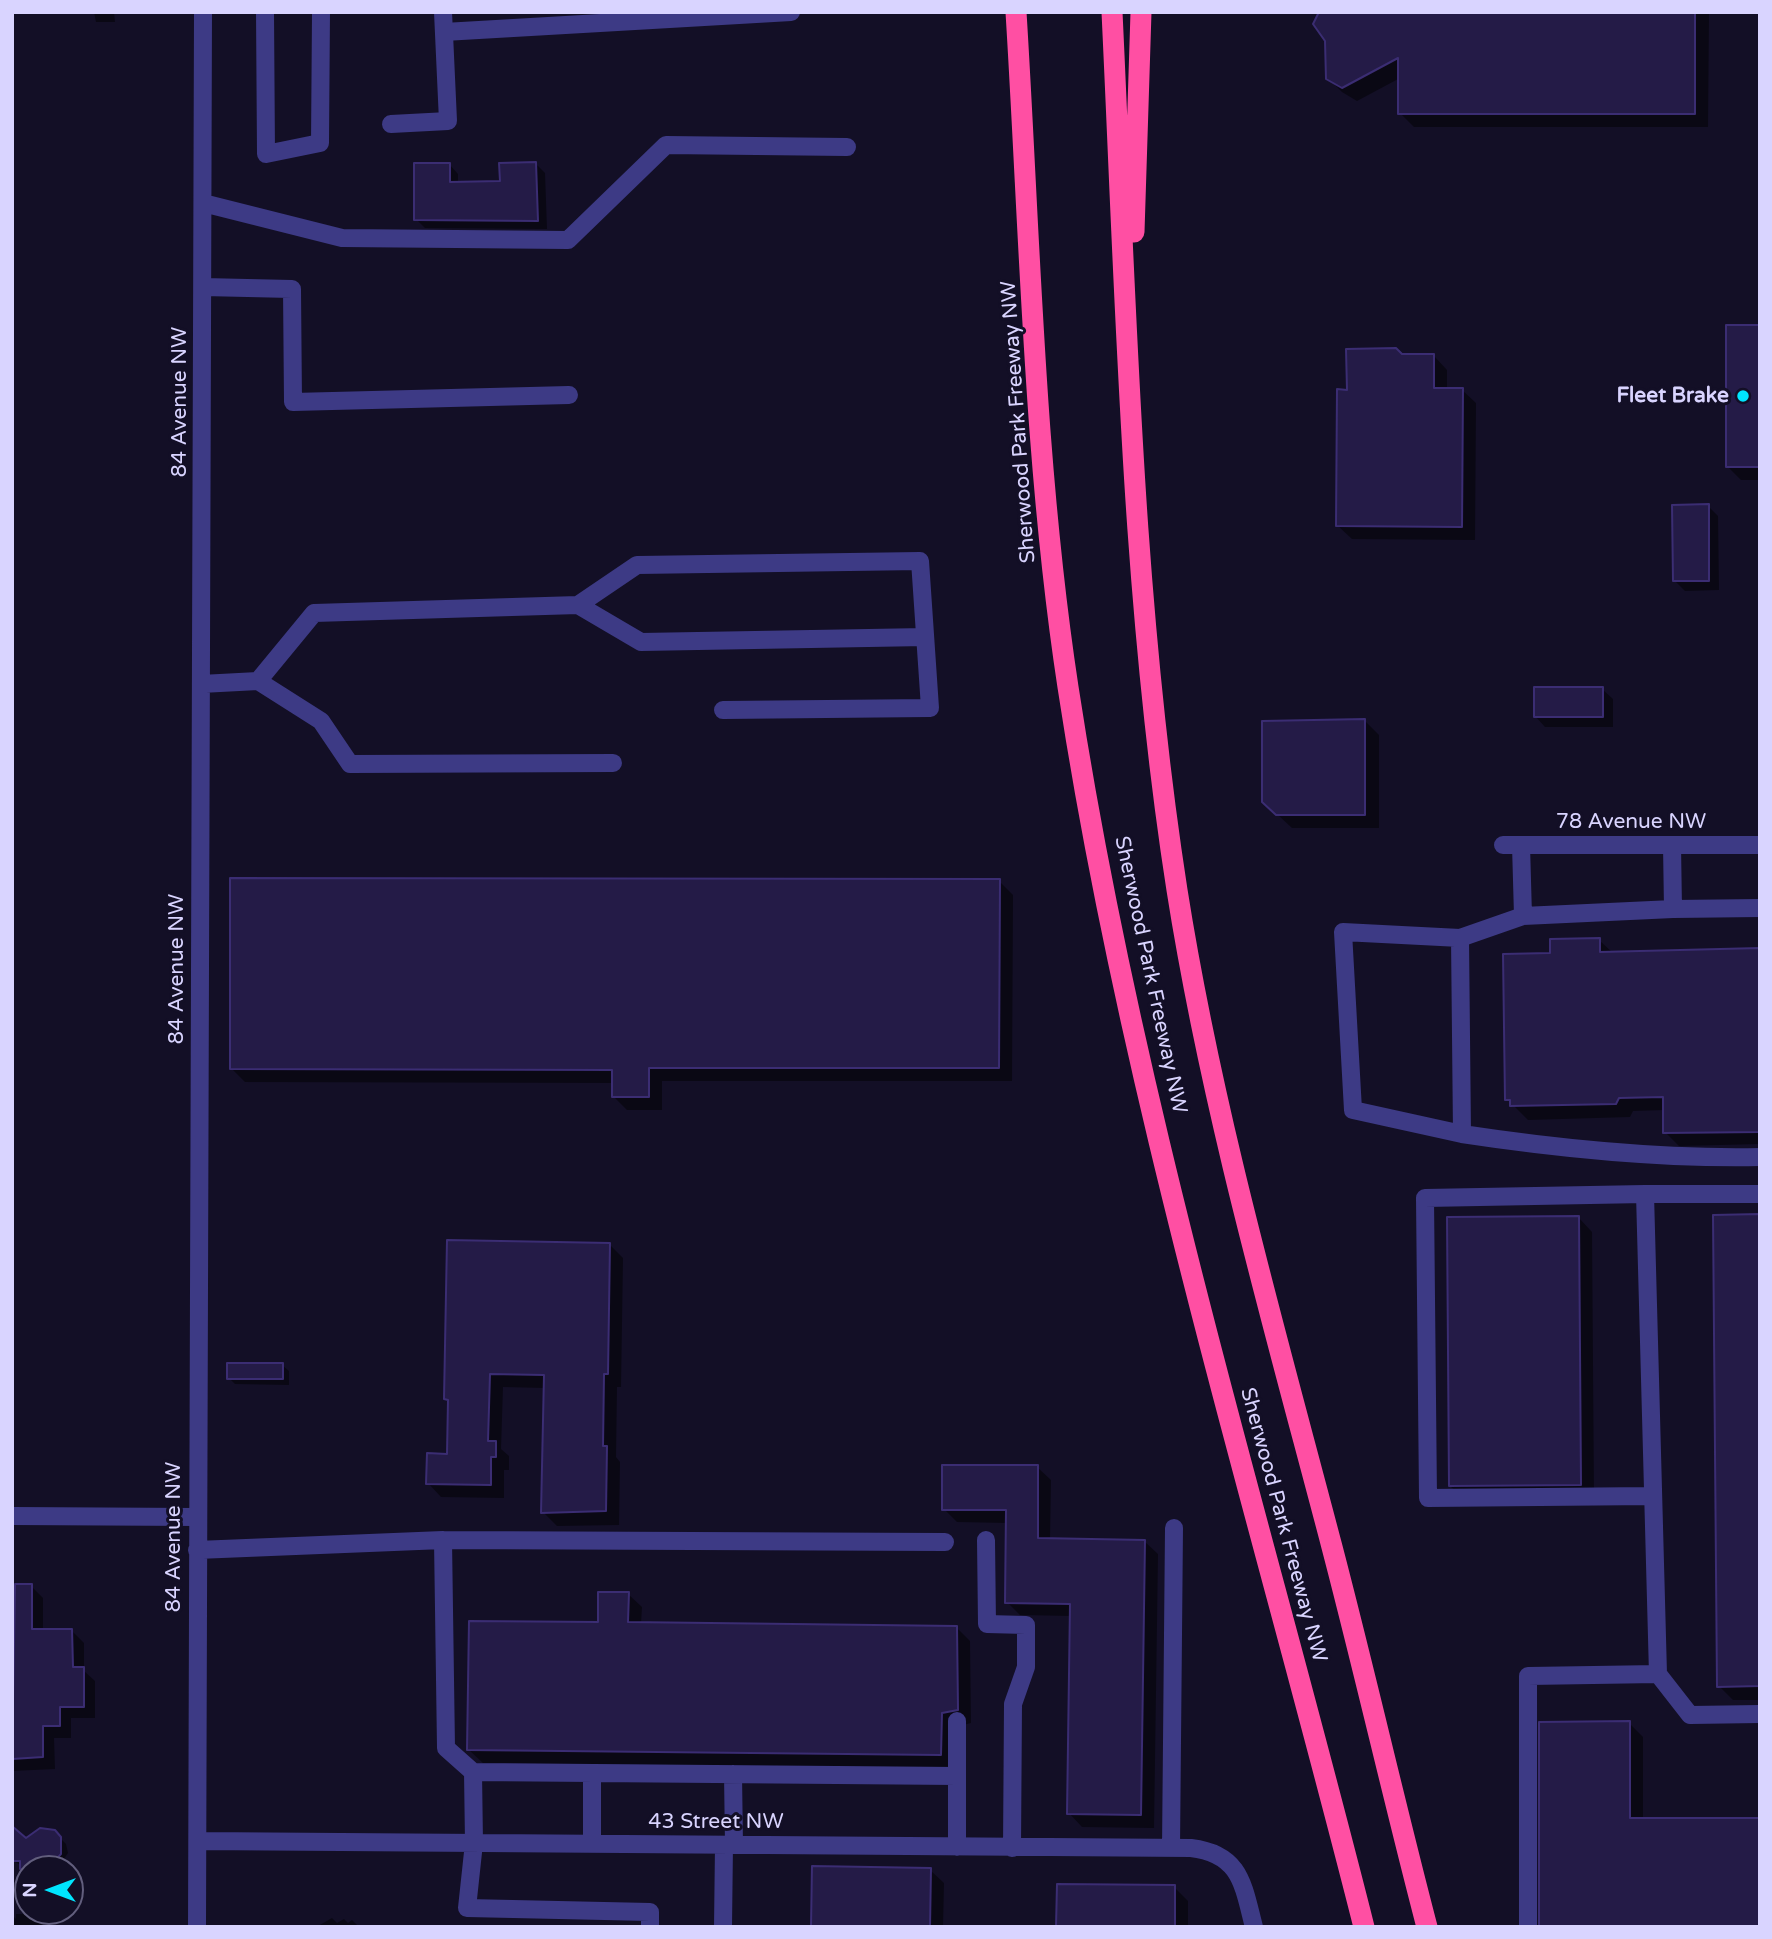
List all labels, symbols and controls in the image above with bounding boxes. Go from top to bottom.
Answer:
street label: Sherwood Park Freeway NW [997,280,1041,564]
street label: 84 Avenue NW [167,327,193,477]
place label: Fleet Brake [1617,383,1729,409]
marker: Fleet Brake [1735,388,1751,404]
street label: 78 Avenue NW [1556,809,1706,835]
street label: Sherwood Park Freeway NW [1108,834,1192,1116]
street label: 84 Avenue NW [164,894,190,1044]
street label: Sherwood Park Freeway NW [1234,1385,1332,1665]
street label: 84 Avenue NW [161,1462,187,1612]
street label: 43 Street NW [648,1809,784,1835]
north arrow [14,1855,84,1925]
text: N [19,1882,41,1898]

